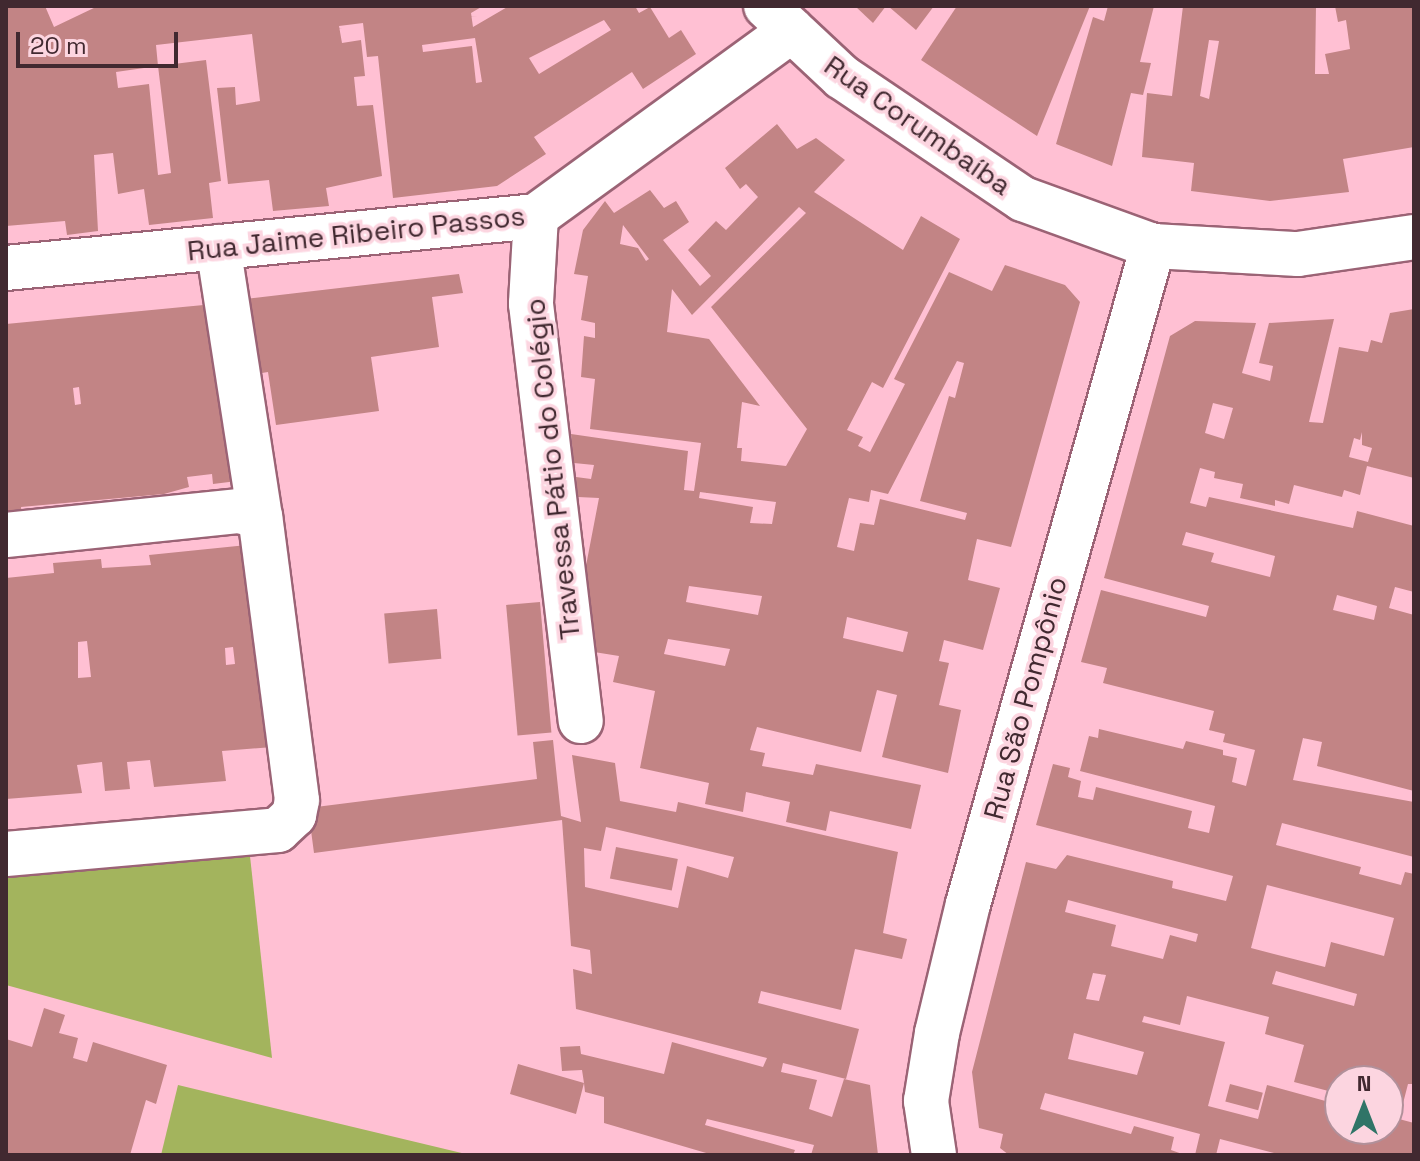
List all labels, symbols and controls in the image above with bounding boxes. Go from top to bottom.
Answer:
scale bar [20,16,182,66]
text: 20 m [30,30,87,61]
street label: Rua Corumbaíba [818,48,1018,202]
street label: Rua Jaime Ribeiro Passos [185,199,527,267]
street label: Travessa Pátio do Colégio [517,297,587,641]
street label: Rua São Pompônio [976,573,1074,823]
north arrow [1324,1065,1404,1145]
text: N [1357,1069,1371,1097]

